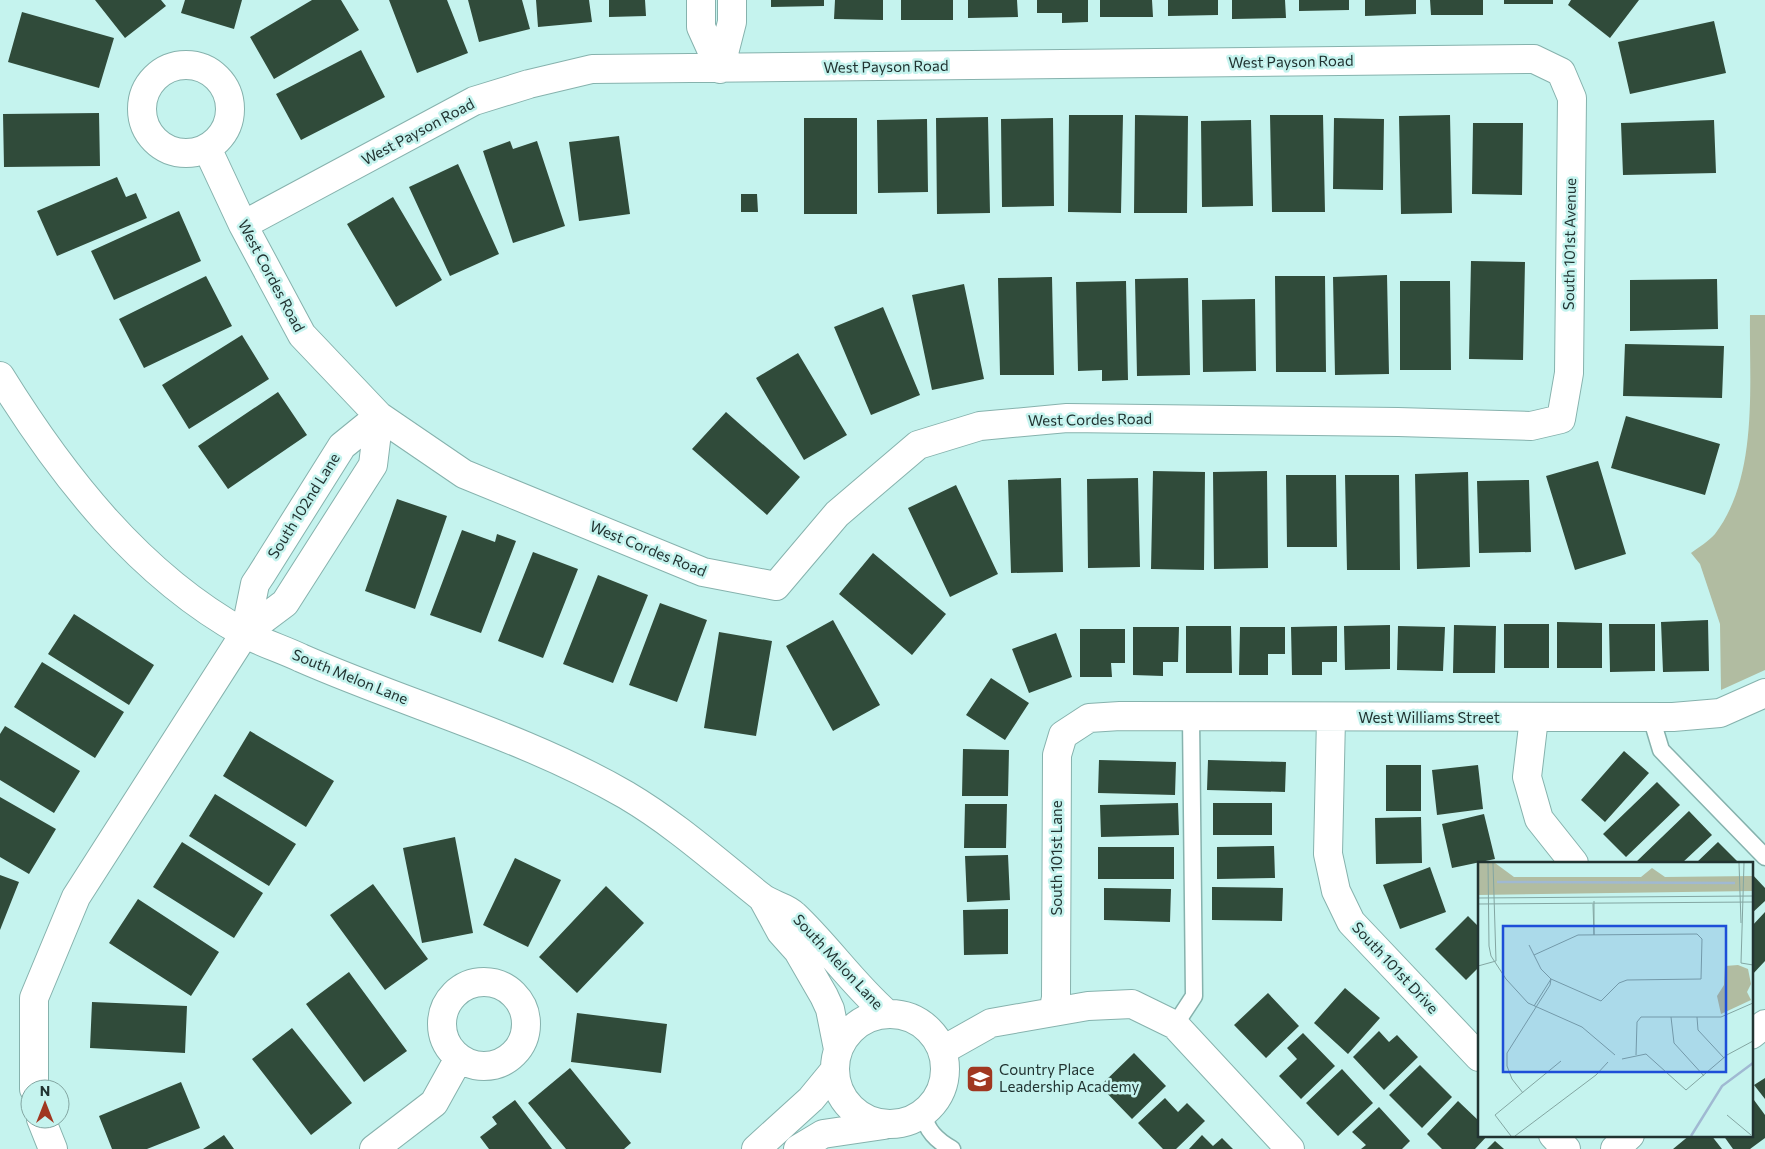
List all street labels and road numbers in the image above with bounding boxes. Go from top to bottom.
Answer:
street label: West Payson Road [1228,51,1354,71]
street label: West Payson Road [823,56,949,76]
street label: West Payson Road [358,94,477,168]
street label: South 101st Avenue [1559,178,1579,310]
street label: West Cordes Road [235,216,309,335]
street label: West Cordes Road [1028,409,1152,429]
street label: South 102nd Lane [263,449,343,562]
street label: West Cordes Road [587,516,709,580]
street label: South Melon Lane [290,645,411,708]
street label: West Williams Street [1358,708,1500,726]
street label: South 101st Lane [1047,800,1065,916]
street label: South Melon Lane [790,910,887,1013]
street label: South 101st Drive [1349,918,1443,1017]

